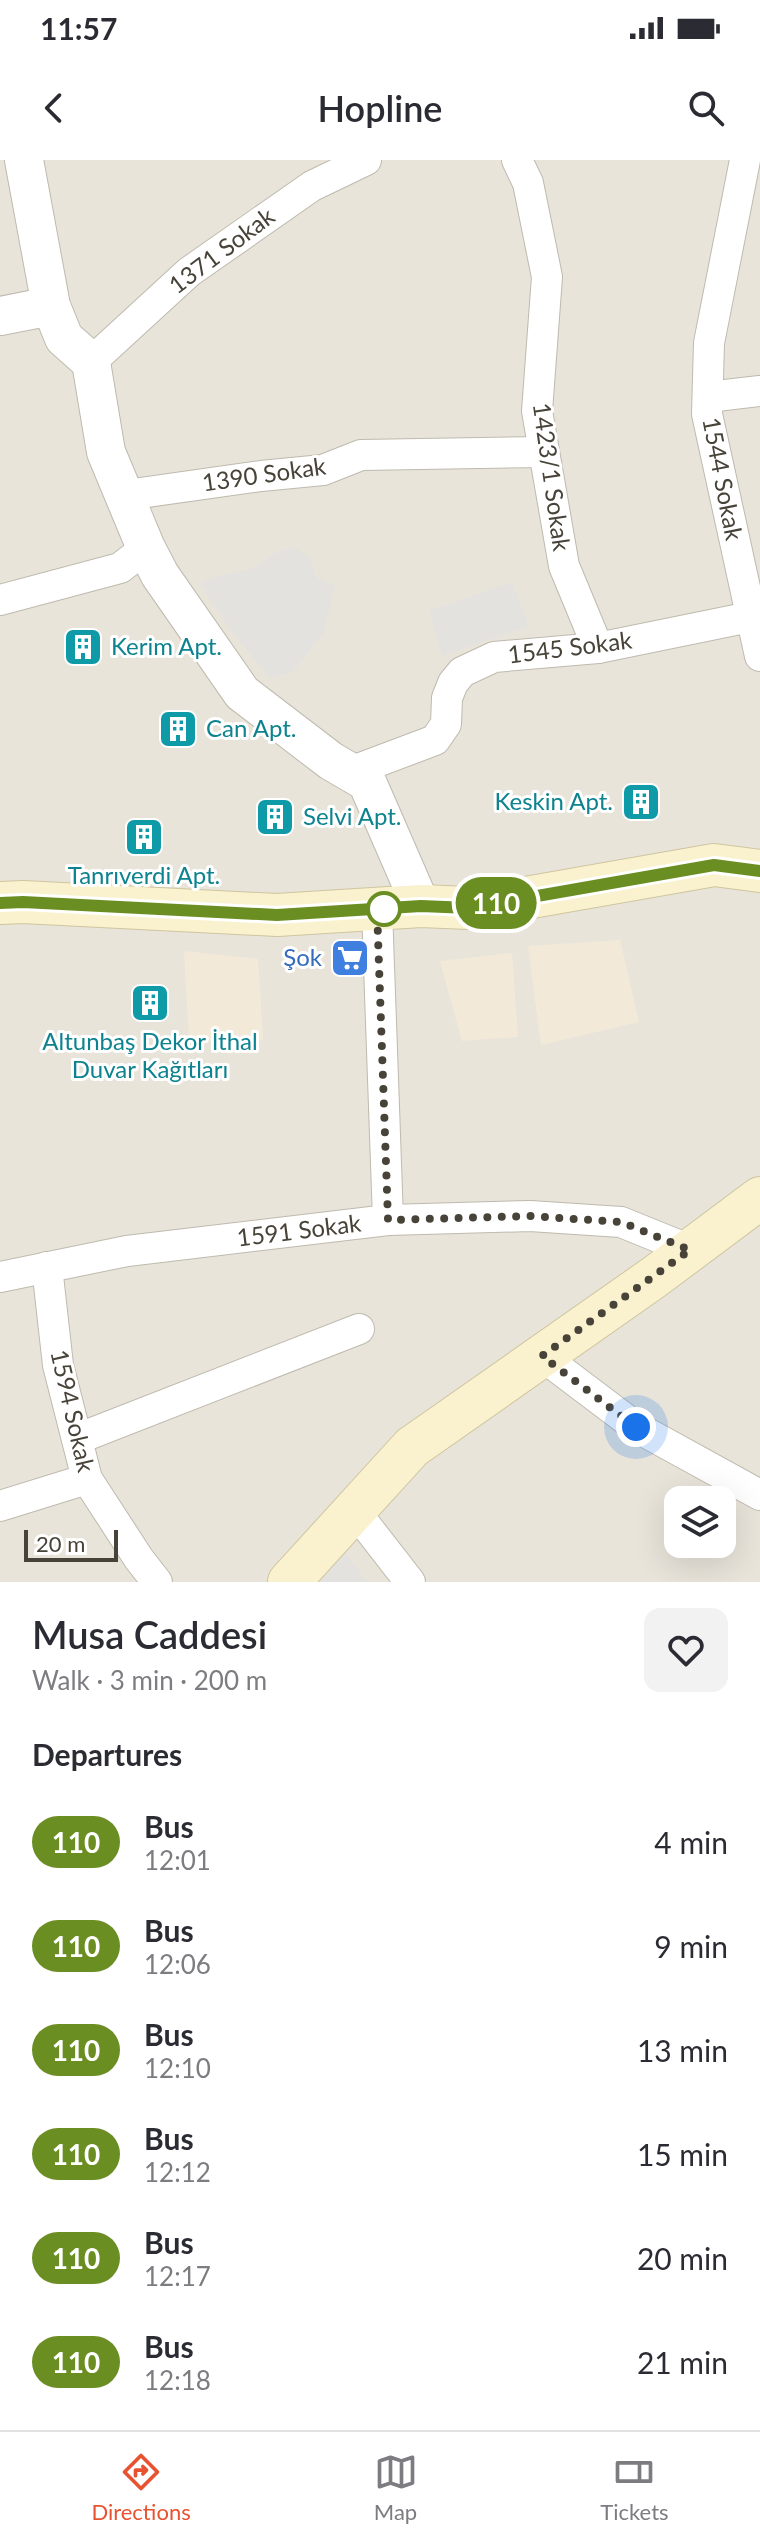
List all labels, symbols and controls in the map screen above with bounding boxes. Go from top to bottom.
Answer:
text: 11:57 [40,10,117,46]
icon: back [32,86,76,130]
text: Hopline [318,86,442,130]
icon: search [684,86,728,130]
street label: 1371 Sokak [163,200,280,299]
street label: 1423/1 Sokak [528,401,577,554]
street label: 1544 Sokak [697,415,750,543]
street label: 1390 Sokak [200,450,328,497]
street label: 1545 Sokak [506,624,634,669]
building icon: Kerim Apt. [62,626,104,668]
place label: Kerim Apt. [111,631,222,660]
building icon: Can Apt. [157,708,199,750]
place label: Can Apt. [206,713,296,742]
building icon: Keskin Apt. [620,781,662,823]
place label: Keskin Apt. [494,786,613,815]
building icon: Selvi Apt. [254,796,296,838]
place label: Selvi Apt. [303,801,402,830]
building icon: Tanrıverdi Apt. [123,816,165,858]
place label: Tanrıverdi Apt. [68,860,220,889]
line badge: 110 [450,877,542,929]
text: 110 [472,886,520,920]
unlabelled marker [367,892,401,926]
supermarket icon: Şok [329,937,371,979]
place label: Şok [283,942,323,971]
building icon: Altunbaş Dekor İthal Duvar Kağıtları [129,982,171,1024]
place label: Altunbaş Dekor İthal Duvar Kağıtları [42,1026,258,1083]
street label: 1591 Sokak [235,1207,363,1252]
street label: 1594 Sokak [45,1347,102,1475]
your location [616,1407,656,1447]
map controls [664,1486,736,1558]
button: layers [664,1486,736,1558]
scale bar [24,1526,118,1562]
text: 20 m [36,1530,85,1557]
button: heart [644,1608,728,1692]
text: Musa Caddesi [32,1611,267,1657]
text: Walk · 3 min · 200 m [32,1664,267,1696]
text: Departures [32,1736,182,1772]
text: Bus [144,1808,194,1844]
text: 4 min [654,1824,728,1860]
text: 110 [52,1825,100,1859]
text: 12:01 [144,1844,211,1876]
text: Bus [144,1912,194,1948]
text: 9 min [654,1928,728,1964]
text: 110 [52,1929,100,1963]
text: 12:06 [144,1948,211,1980]
text: Bus [144,2016,194,2052]
text: 13 min [637,2032,728,2068]
text: 110 [52,2033,100,2067]
text: 12:10 [144,2052,211,2084]
text: Bus [144,2120,194,2156]
text: 15 min [637,2136,728,2172]
text: 110 [52,2137,100,2171]
text: 12:12 [144,2156,211,2188]
text: Bus [144,2224,194,2260]
text: 20 min [637,2240,728,2276]
text: 110 [52,2241,100,2275]
text: 12:17 [144,2260,211,2292]
text: Bus [144,2328,194,2364]
text: 21 min [637,2344,728,2380]
text: 110 [52,2345,100,2379]
text: 12:18 [144,2364,211,2396]
tab: Directions [91,2450,191,2525]
tab: Map [374,2450,418,2525]
tab: Tickets [600,2450,669,2525]

